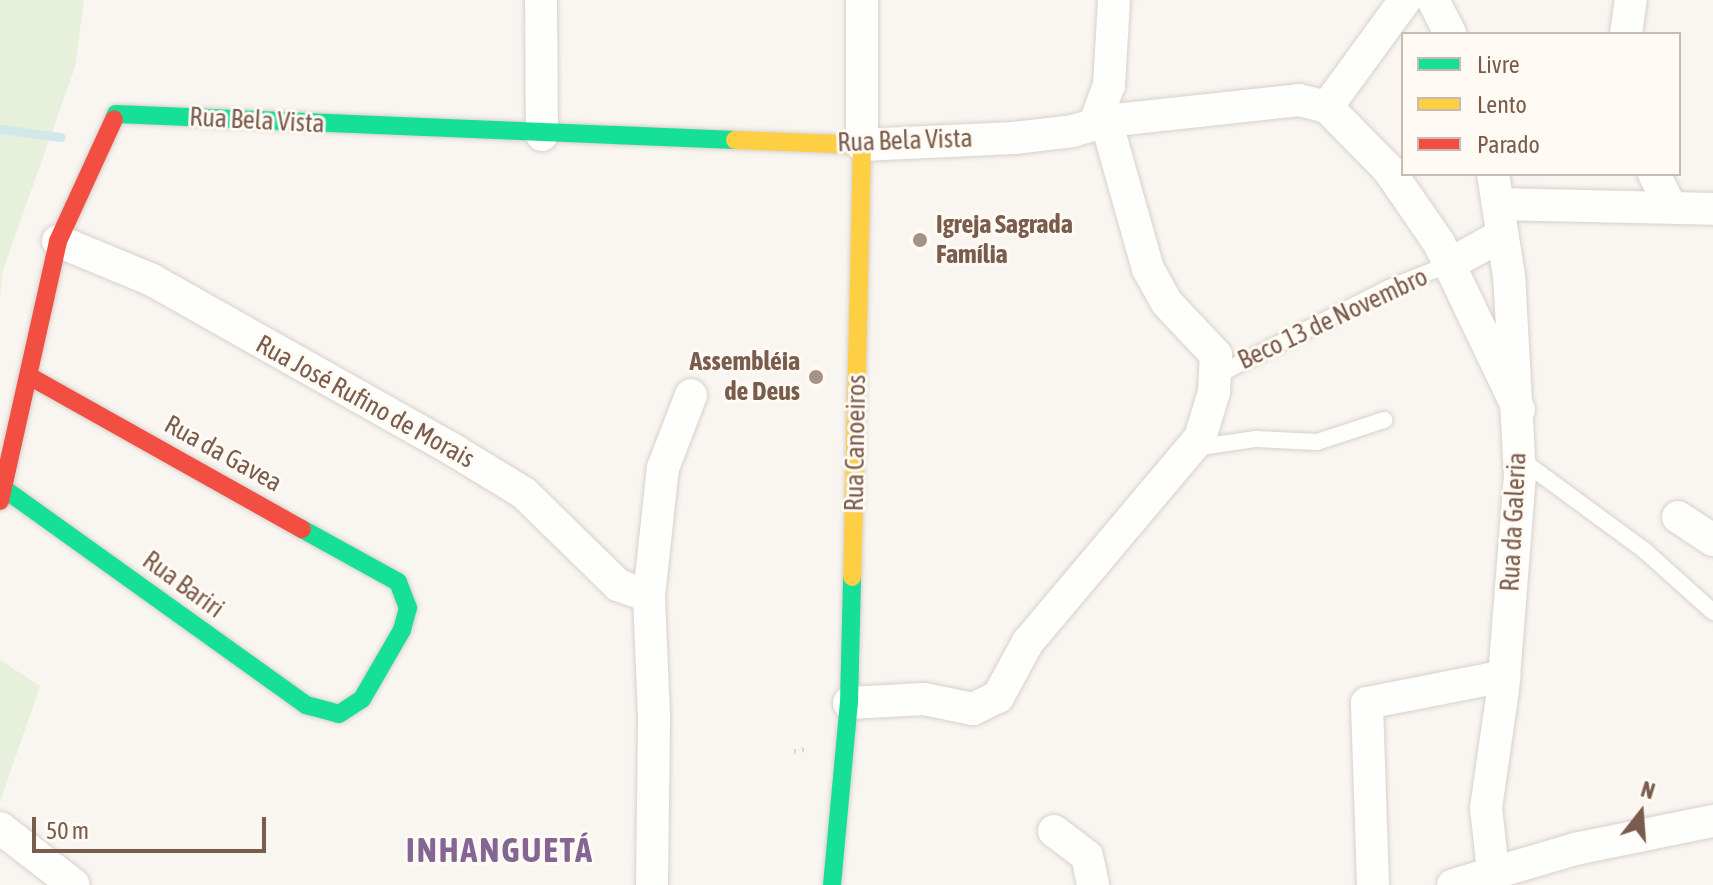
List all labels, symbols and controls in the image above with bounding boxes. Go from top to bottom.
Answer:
legend [1401,32,1681,176]
text: Livre [1477,51,1520,78]
text: Lento [1477,91,1527,118]
street label: Rua Bela Vista [189,102,325,140]
street label: Rua Bela Vista [837,123,973,159]
text: Parado [1477,131,1540,158]
place label: Igreja Sagrada Família [936,209,1073,270]
marker: Igreja Sagrada Família [911,231,929,249]
street label: Beco 13 de Novembro [1233,261,1433,377]
street label: Rua José Rufino de Morais [250,329,480,475]
place label: Assembléia de Deus [690,346,800,408]
marker: Assembléia de Deus [807,368,825,386]
street label: Rua Canoeiros [839,374,873,512]
street label: Rua da Gavea [159,409,287,499]
street label: Rua da Galeria [1495,452,1533,592]
street label: Rua Bariri [136,545,230,625]
north arrow [1601,773,1681,853]
text: N [1638,776,1658,804]
scale bar [36,801,270,851]
text: 50 m [46,817,89,844]
district label: INHANGUETÁ [406,830,594,870]

